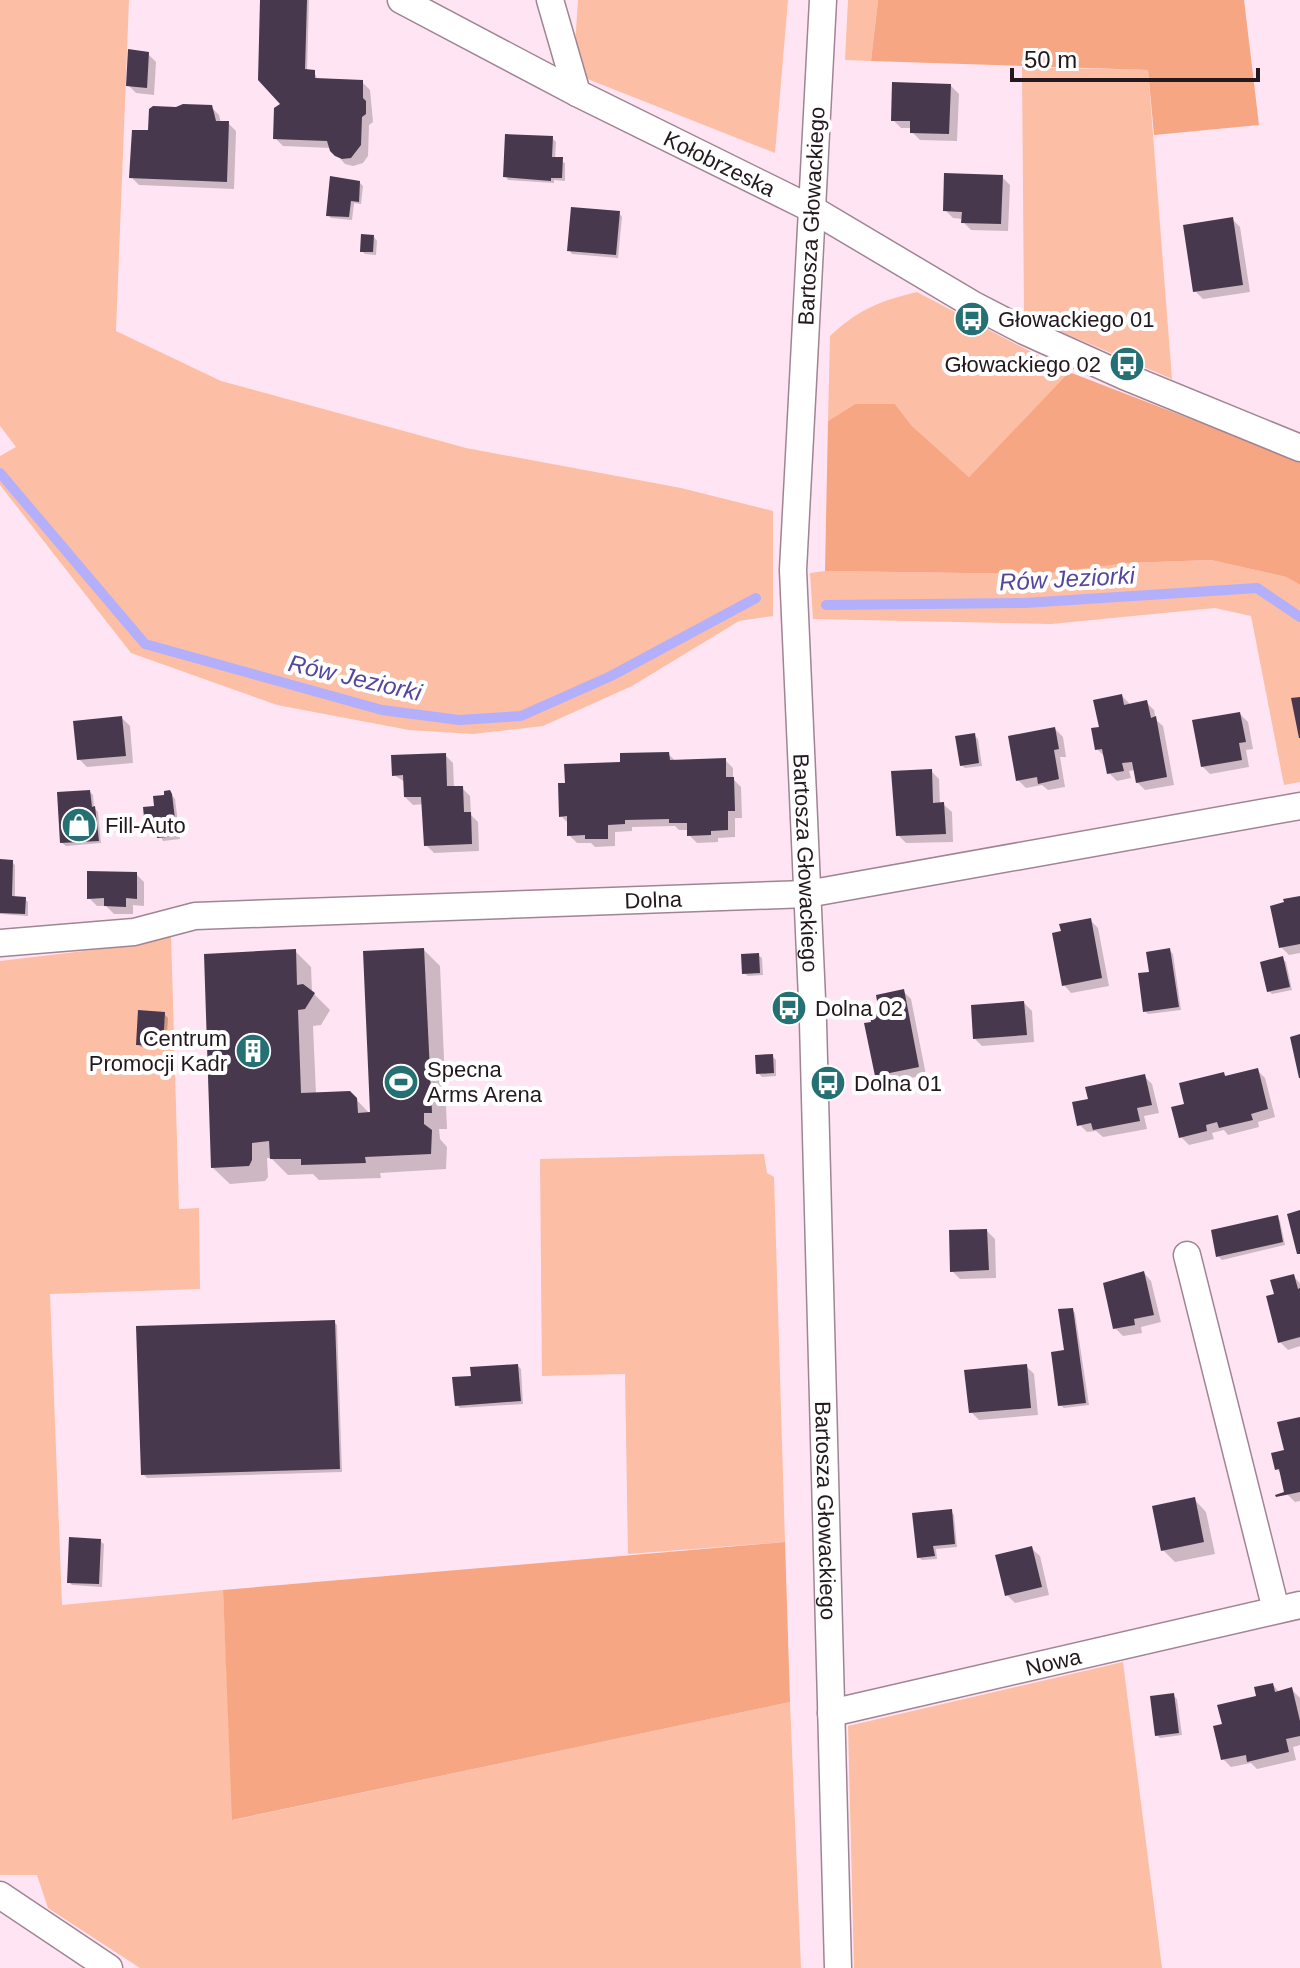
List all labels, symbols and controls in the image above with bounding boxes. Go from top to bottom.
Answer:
scale bar [1012,32,1258,82]
text: 50 m [1024,46,1077,73]
street label: Bartosza Głowackiego [793,106,830,326]
street label: Kołobrzeska [659,126,780,202]
bus stop icon: Głowackiego 01 [953,300,991,338]
place label: Głowackiego 01 [998,307,1155,332]
bus stop icon: Głowackiego 02 [1108,345,1146,383]
place label: Głowackiego 02 [944,352,1101,377]
water label: Rów Jeziorki [998,561,1136,596]
water label: Rów Jeziorki [286,649,425,706]
street label: Bartosza Głowackiego [788,753,823,973]
shop icon: Fill-Auto [60,806,98,844]
place label: Fill-Auto [105,813,186,838]
street label: Dolna [624,886,683,914]
bus stop icon: Dolna 02 [770,989,808,1027]
place label: Dolna 02 [815,996,903,1021]
place label: Centrum Promocji Kadr [89,1026,227,1076]
building icon: Centrum Promocji Kadr [234,1032,272,1070]
place label: Specna Arms Arena [427,1057,543,1107]
sports icon: Specna Arms Arena [382,1063,420,1101]
bus stop icon: Dolna 01 [809,1064,847,1102]
place label: Dolna 01 [854,1071,942,1096]
street label: Bartosza Głowackiego [810,1401,841,1620]
street label: Nowa [1023,1644,1084,1681]

